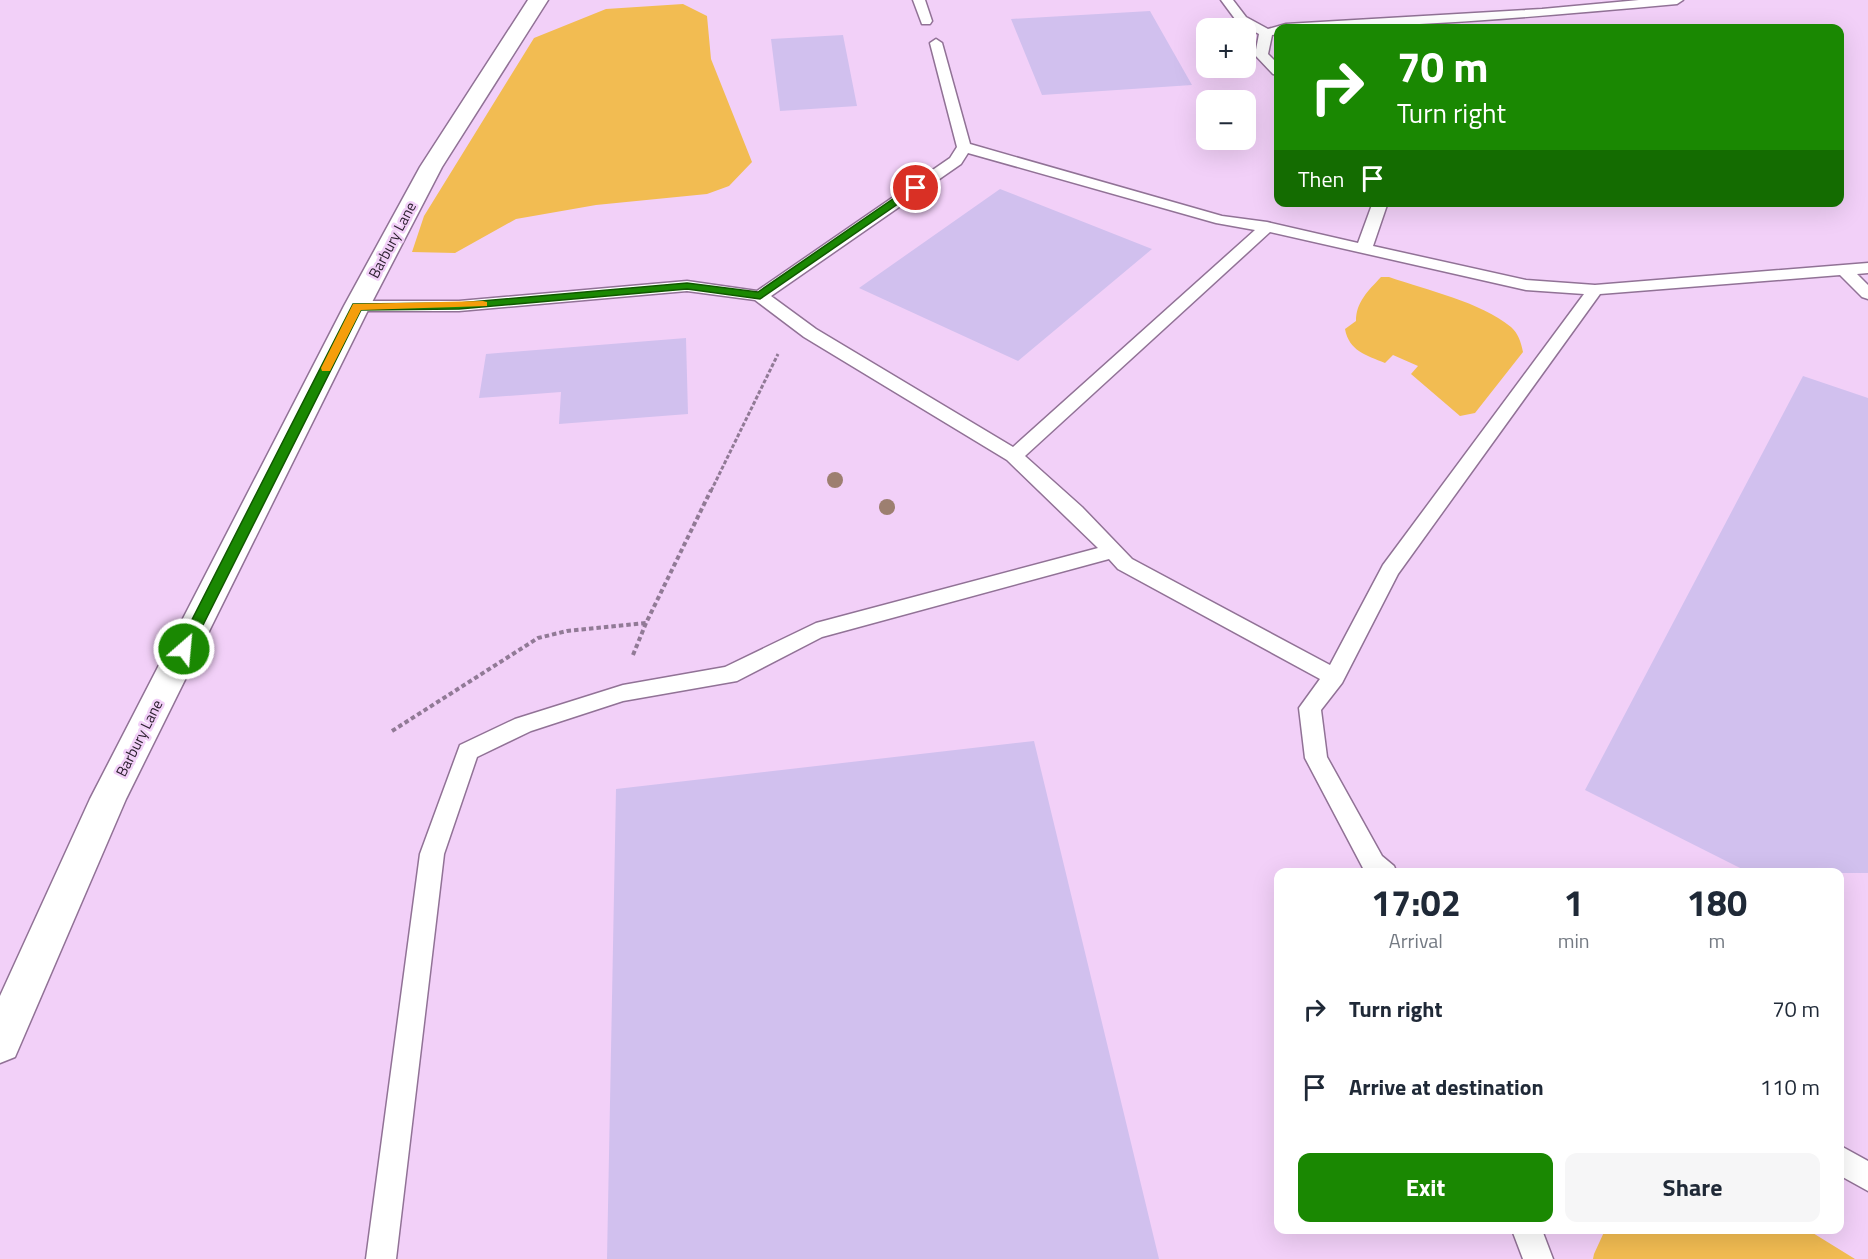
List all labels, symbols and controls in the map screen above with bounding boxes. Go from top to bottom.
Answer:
map controls [1196,18,1256,150]
button: + [1196,18,1256,78]
text: 70 m [1397,34,1489,98]
icon: right [1298,48,1376,126]
button: − [1196,90,1256,150]
text: Turn right [1397,92,1506,133]
pin [890,162,941,213]
text: Then [1298,162,1344,196]
icon: arrive [1356,162,1389,195]
icon: arrive [899,171,932,204]
street label: Barbury Lane [362,198,422,282]
position arrow [152,617,216,681]
street label: Barbury Lane [110,695,168,781]
text: 17:02 [1371,875,1461,930]
text: 1 [1564,875,1584,930]
text: 180 [1687,875,1747,930]
text: Arrival [1389,925,1443,956]
text: min [1558,925,1590,956]
text: m [1708,925,1725,956]
text: Turn right [1349,992,1443,1026]
text: 70 m [1772,992,1820,1026]
icon: right [1298,993,1331,1026]
text: Arrive at destination [1349,1070,1544,1104]
text: 110 m [1760,1070,1820,1104]
icon: arrive [1298,1071,1331,1104]
button: Exit [1298,1153,1553,1222]
button: Share [1565,1153,1820,1222]

